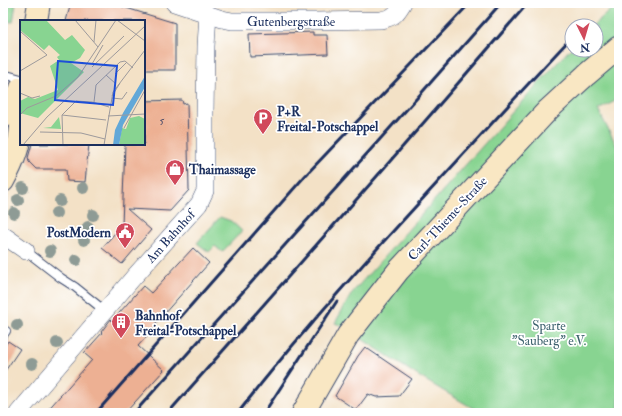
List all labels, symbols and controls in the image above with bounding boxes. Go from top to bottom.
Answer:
street label: Gutenbergstraße [247,14,336,30]
north arrow [564,18,604,58]
inset map [20,20,145,145]
text: N [578,40,591,54]
place label: P+R Freital-Potschappel [277,104,379,136]
parking icon: P+R Freital-Potschappel [252,107,274,135]
house number: 5 [160,114,165,127]
shop icon: Thaimassage [164,158,186,186]
place label: Thaimassage [188,162,256,179]
street label: Carl-Thieme-Straße [405,173,491,264]
street label: Am Bahnhof [142,206,200,267]
public building icon: PostModern [114,221,136,249]
place label: PostModern [47,225,111,241]
place label: Bahnhof Freital-Potschappel [135,308,237,340]
building icon: Bahnhof Freital-Potschappel [110,311,132,339]
park label: Sparte "Sauberg" e.V. [512,318,586,349]

